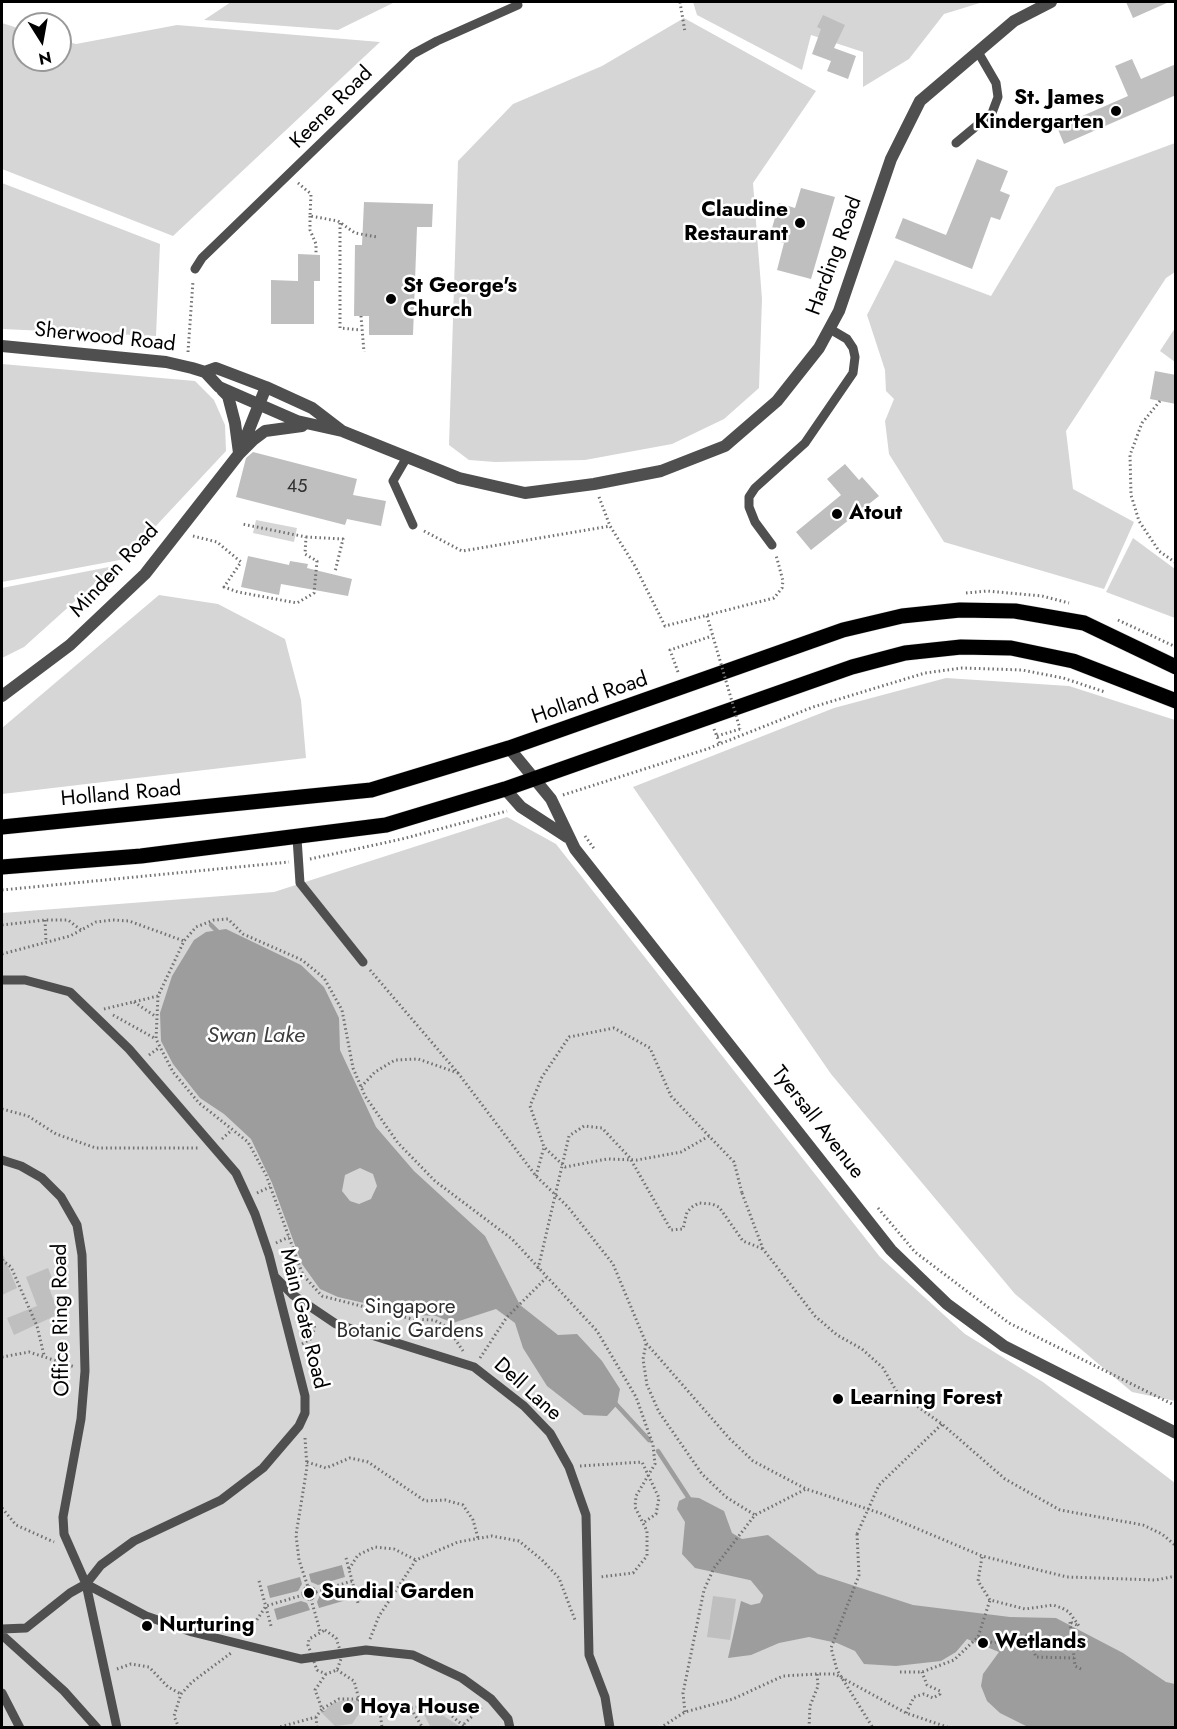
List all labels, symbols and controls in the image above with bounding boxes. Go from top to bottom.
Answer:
north arrow [12,12,72,72]
text: N [37,46,54,71]
street label: Keene Road [286,62,378,154]
place label: St. James Kindergarten [975,86,1104,136]
marker: St. James Kindergarten [1109,104,1123,118]
street label: Harding Road [802,193,868,319]
place label: Claudine Restaurant [684,198,788,248]
marker: Claudine Restaurant [793,216,807,230]
place label: St George's Church [403,274,517,324]
marker: St George's Church [384,292,398,306]
street label: Sherwood Road [33,318,177,358]
house number: 45 [287,477,307,499]
place label: Atout [849,501,902,527]
marker: Atout [830,507,844,521]
street label: Minden Road [65,519,165,623]
street label: Holland Road [529,667,651,731]
street label: Holland Road [60,777,182,813]
water label: Swan Lake [207,1024,305,1050]
street label: Tyersall Avenue [765,1062,869,1184]
street label: Office Ring Road [48,1243,76,1397]
street label: Main Gate Road [273,1246,333,1392]
park label: Singapore Botanic Gardens [337,1295,483,1345]
street label: Dell Lane [488,1353,566,1427]
place label: Learning Forest [850,1386,1002,1412]
marker: Learning Forest [831,1392,845,1406]
place label: Sundial Garden [321,1580,474,1606]
marker: Sundial Garden [302,1586,316,1600]
place label: Nurturing [159,1613,254,1639]
marker: Nurturing [140,1619,154,1633]
place label: Wetlands [995,1630,1086,1656]
marker: Wetlands [976,1636,990,1650]
place label: Hoya House [360,1695,480,1721]
marker: Hoya House [341,1701,355,1715]

